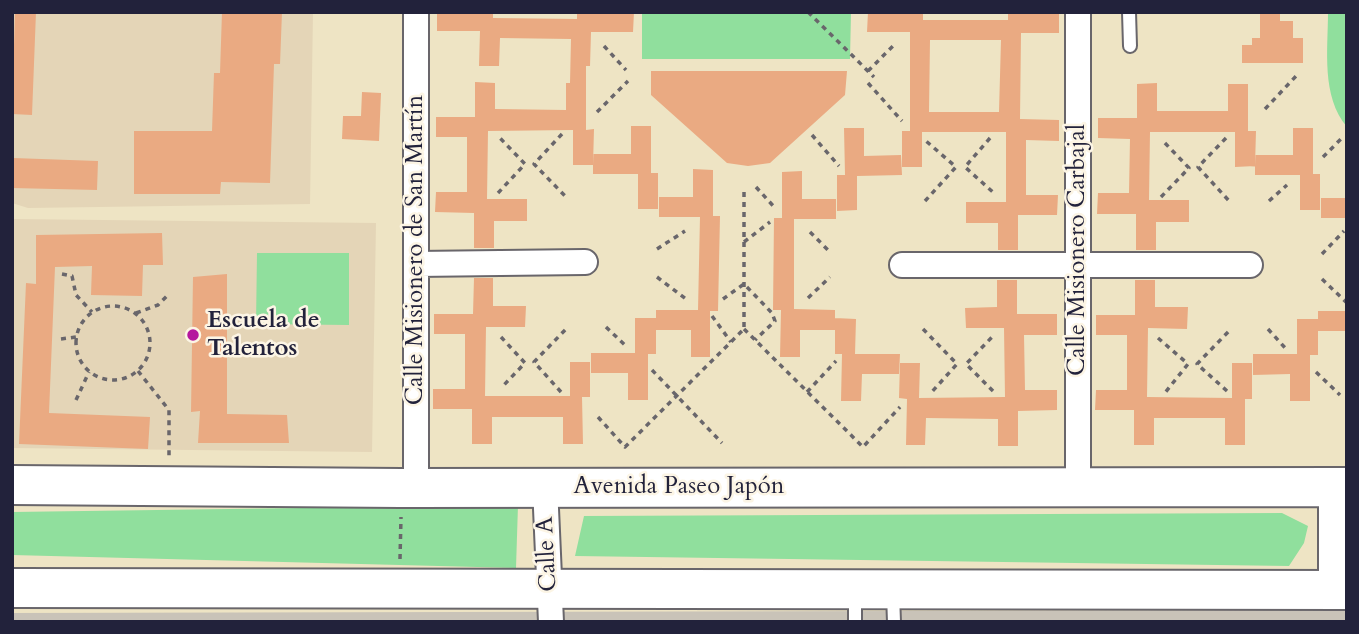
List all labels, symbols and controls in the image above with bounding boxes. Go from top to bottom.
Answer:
street label: Calle Misionero de San Martín [402,95,430,405]
street label: Calle Misionero Carbajal [1064,124,1092,376]
place label: Escuela de Talentos [207,307,320,363]
marker: Escuela de Talentos [185,327,201,343]
street label: Avenida Paseo Japón [574,473,784,501]
street label: Calle A [532,516,564,592]

